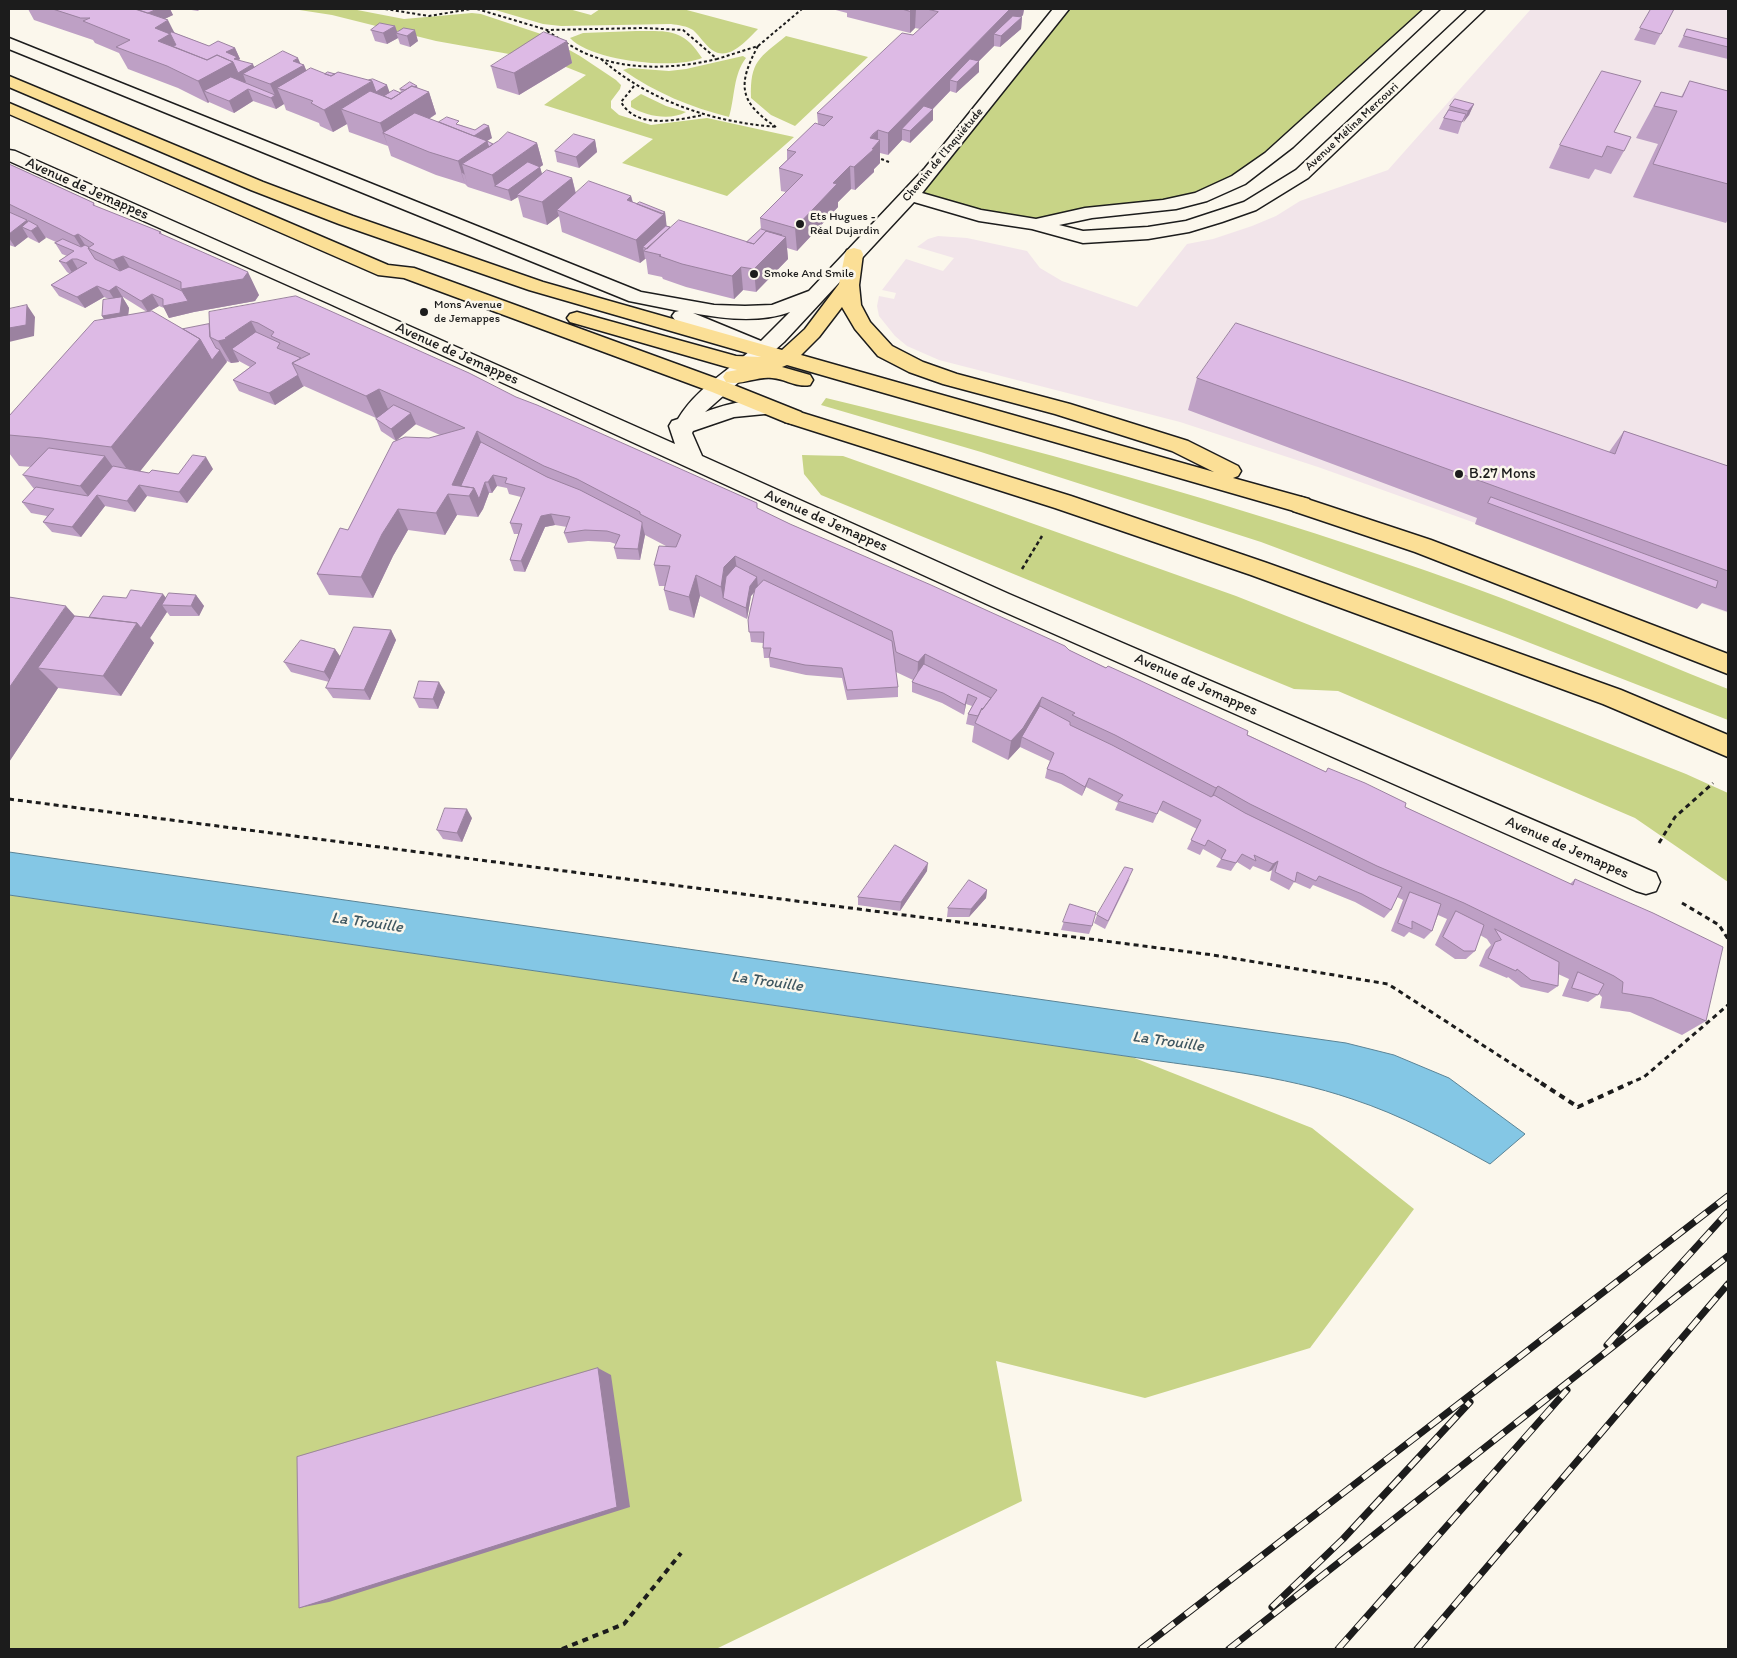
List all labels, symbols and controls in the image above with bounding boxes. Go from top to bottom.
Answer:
street label: Avenue Mélina Mercouri [1302,80,1402,174]
street label: Chemin de l'Inquiétude [899,105,987,205]
street label: Avenue de Jemappes [23,154,151,224]
place label: Ets Hugues - Réal Dujardin [810,210,880,238]
marker: Ets Hugues - Réal Dujardin [794,218,806,230]
place label: Smoke And Smile [764,267,854,281]
marker: Smoke And Smile [748,268,760,280]
place label: Mons Avenue de Jemappes [434,298,502,326]
marker: Mons Avenue de Jemappes [418,306,430,318]
street label: Avenue de Jemappes [393,319,521,389]
place label: B.27 Mons [1469,465,1536,483]
marker: B.27 Mons [1453,468,1465,480]
street label: Avenue de Jemappes [762,486,890,556]
street label: Avenue de Jemappes [1132,650,1260,720]
street label: Avenue de Jemappes [1503,813,1631,883]
water label: La Trouille [330,908,404,938]
water label: La Trouille [730,967,804,997]
water label: La Trouille [1131,1027,1205,1057]

